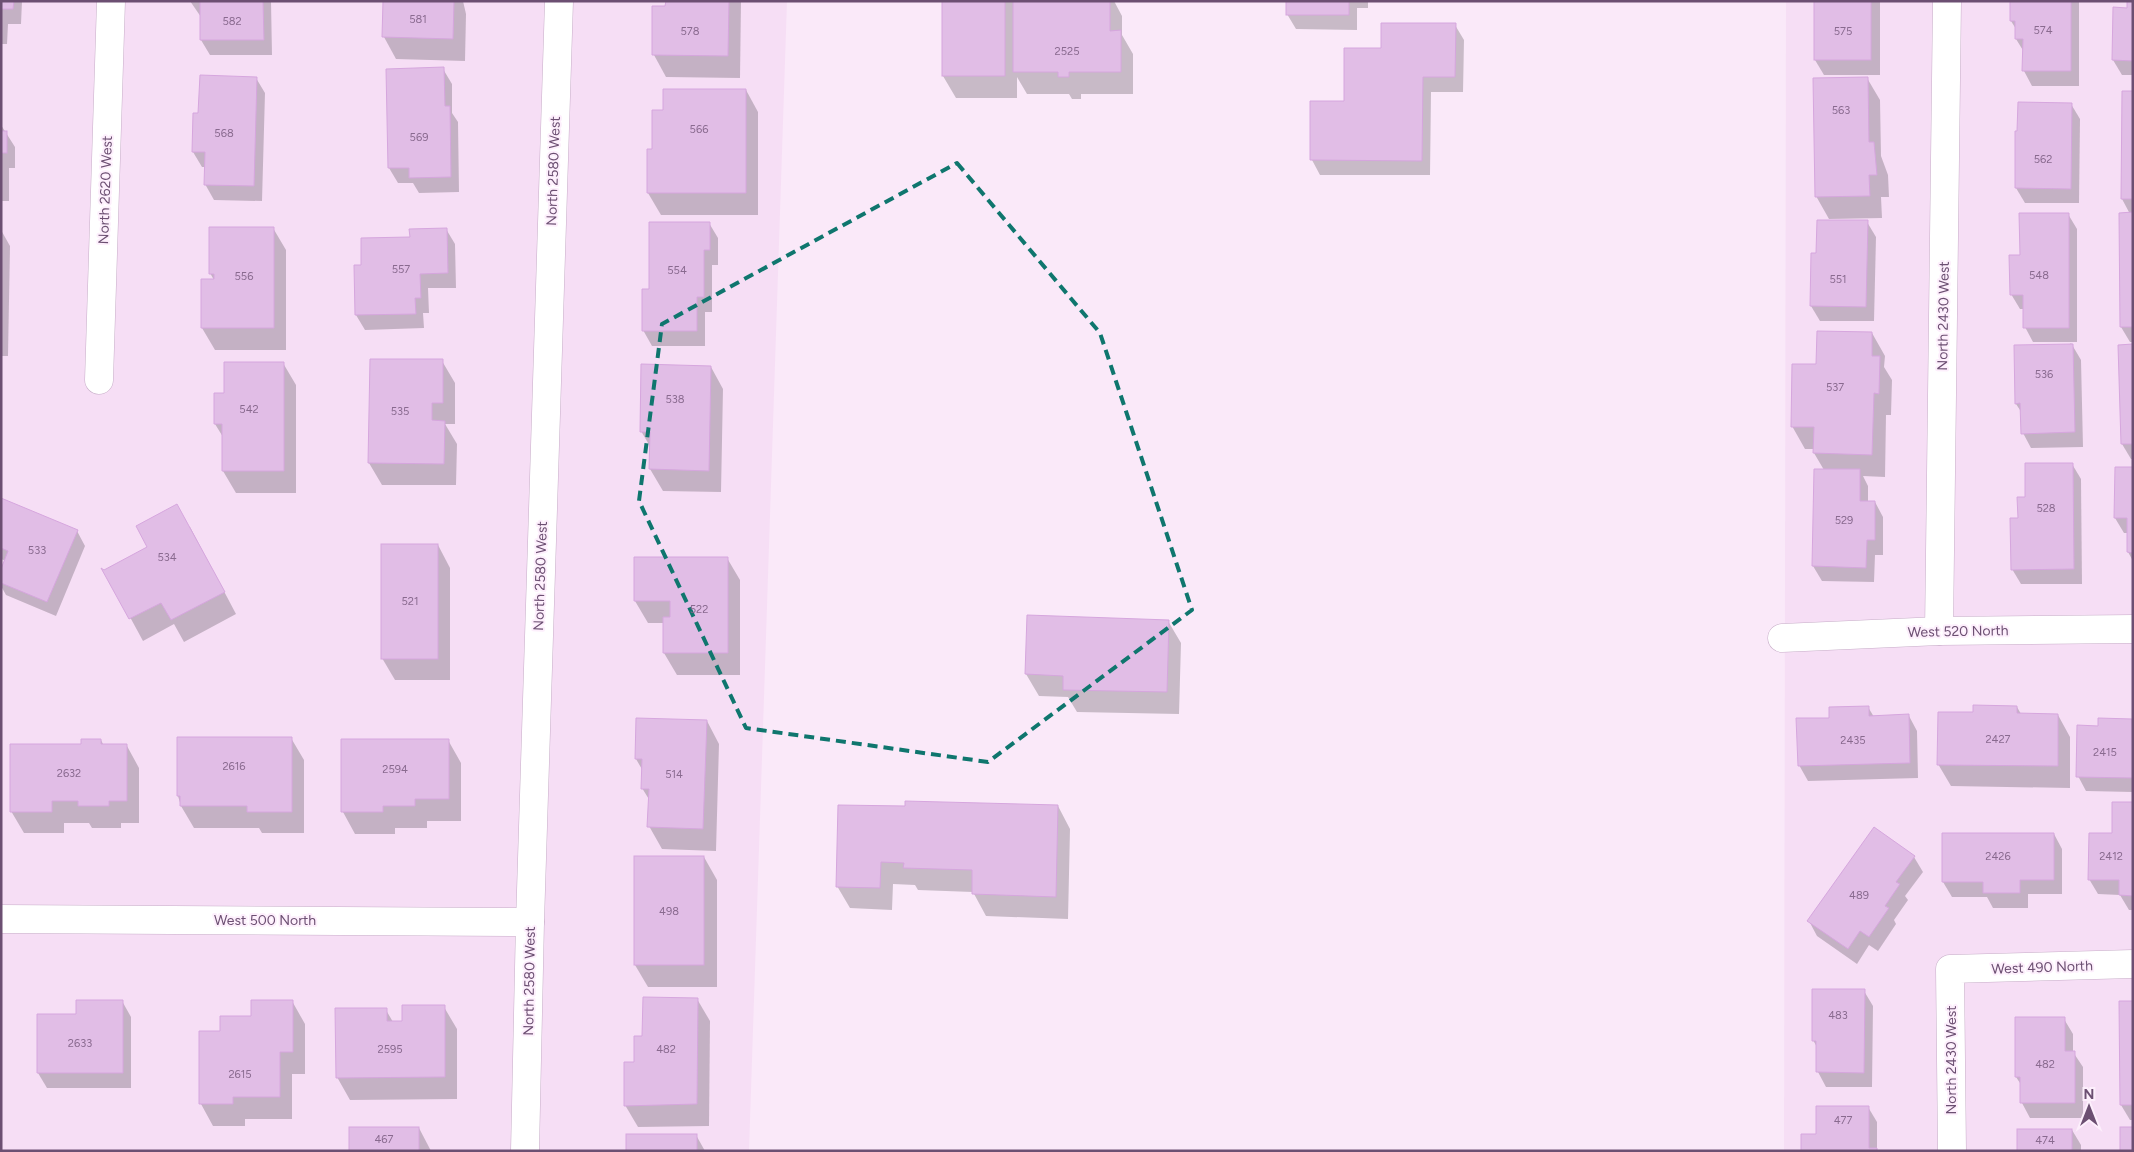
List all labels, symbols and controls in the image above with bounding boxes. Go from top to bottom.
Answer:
house number: 581 [409,13,427,26]
house number: 582 [222,15,242,28]
house number: 574 [2033,24,2053,37]
house number: 578 [681,25,700,38]
house number: 575 [1834,25,1852,38]
house number: 2525 [1055,45,1079,58]
house number: 563 [1832,104,1850,117]
street label: North 2580 West [543,116,564,226]
house number: 566 [690,123,708,136]
house number: 568 [214,127,234,140]
house number: 569 [410,131,428,144]
street label: North 2620 West [95,135,116,245]
house number: 562 [2034,153,2052,166]
street label: North 2430 West [1934,261,1953,371]
house number: 557 [392,263,410,276]
house number: 554 [667,264,687,277]
house number: 548 [2029,269,2049,282]
house number: 556 [235,270,253,283]
house number: 551 [1829,273,1847,286]
house number: 536 [2035,368,2053,381]
house number: 537 [1826,381,1844,394]
house number: 538 [665,393,685,406]
house number: 542 [239,403,259,416]
house number: 535 [391,405,409,418]
house number: 528 [2036,502,2056,515]
house number: 529 [1835,514,1853,527]
street label: North 2580 West [530,521,551,631]
house number: 533 [28,544,46,557]
house number: 534 [157,551,177,564]
house number: 521 [401,595,419,608]
house number: 522 [690,603,708,616]
street label: West 520 North [1907,622,2009,641]
house number: 2427 [1985,733,2011,746]
house number: 2435 [1840,734,1866,747]
house number: 2415 [2093,746,2117,759]
house number: 2616 [222,760,246,773]
house number: 2594 [382,763,408,776]
house number: 2632 [57,767,81,780]
house number: 514 [665,768,683,781]
house number: 2426 [1985,850,2011,863]
house number: 2412 [2099,850,2123,863]
house number: 489 [1849,889,1869,902]
house number: 498 [659,905,679,918]
street label: West 500 North [214,912,316,929]
street label: North 2580 West [520,926,539,1036]
street label: West 490 North [1991,957,2093,978]
street label: North 2430 West [1943,1005,1960,1115]
house number: 483 [1828,1009,1848,1022]
house number: 2633 [68,1037,92,1050]
house number: 2595 [377,1043,403,1056]
house number: 482 [656,1043,676,1056]
house number: 482 [2035,1058,2055,1071]
house number: 2615 [228,1068,252,1081]
north arrow [2064,1082,2114,1132]
text: N [2084,1086,2094,1103]
house number: 477 [1834,1114,1852,1127]
house number: 467 [375,1133,394,1146]
house number: 474 [2035,1134,2055,1147]

